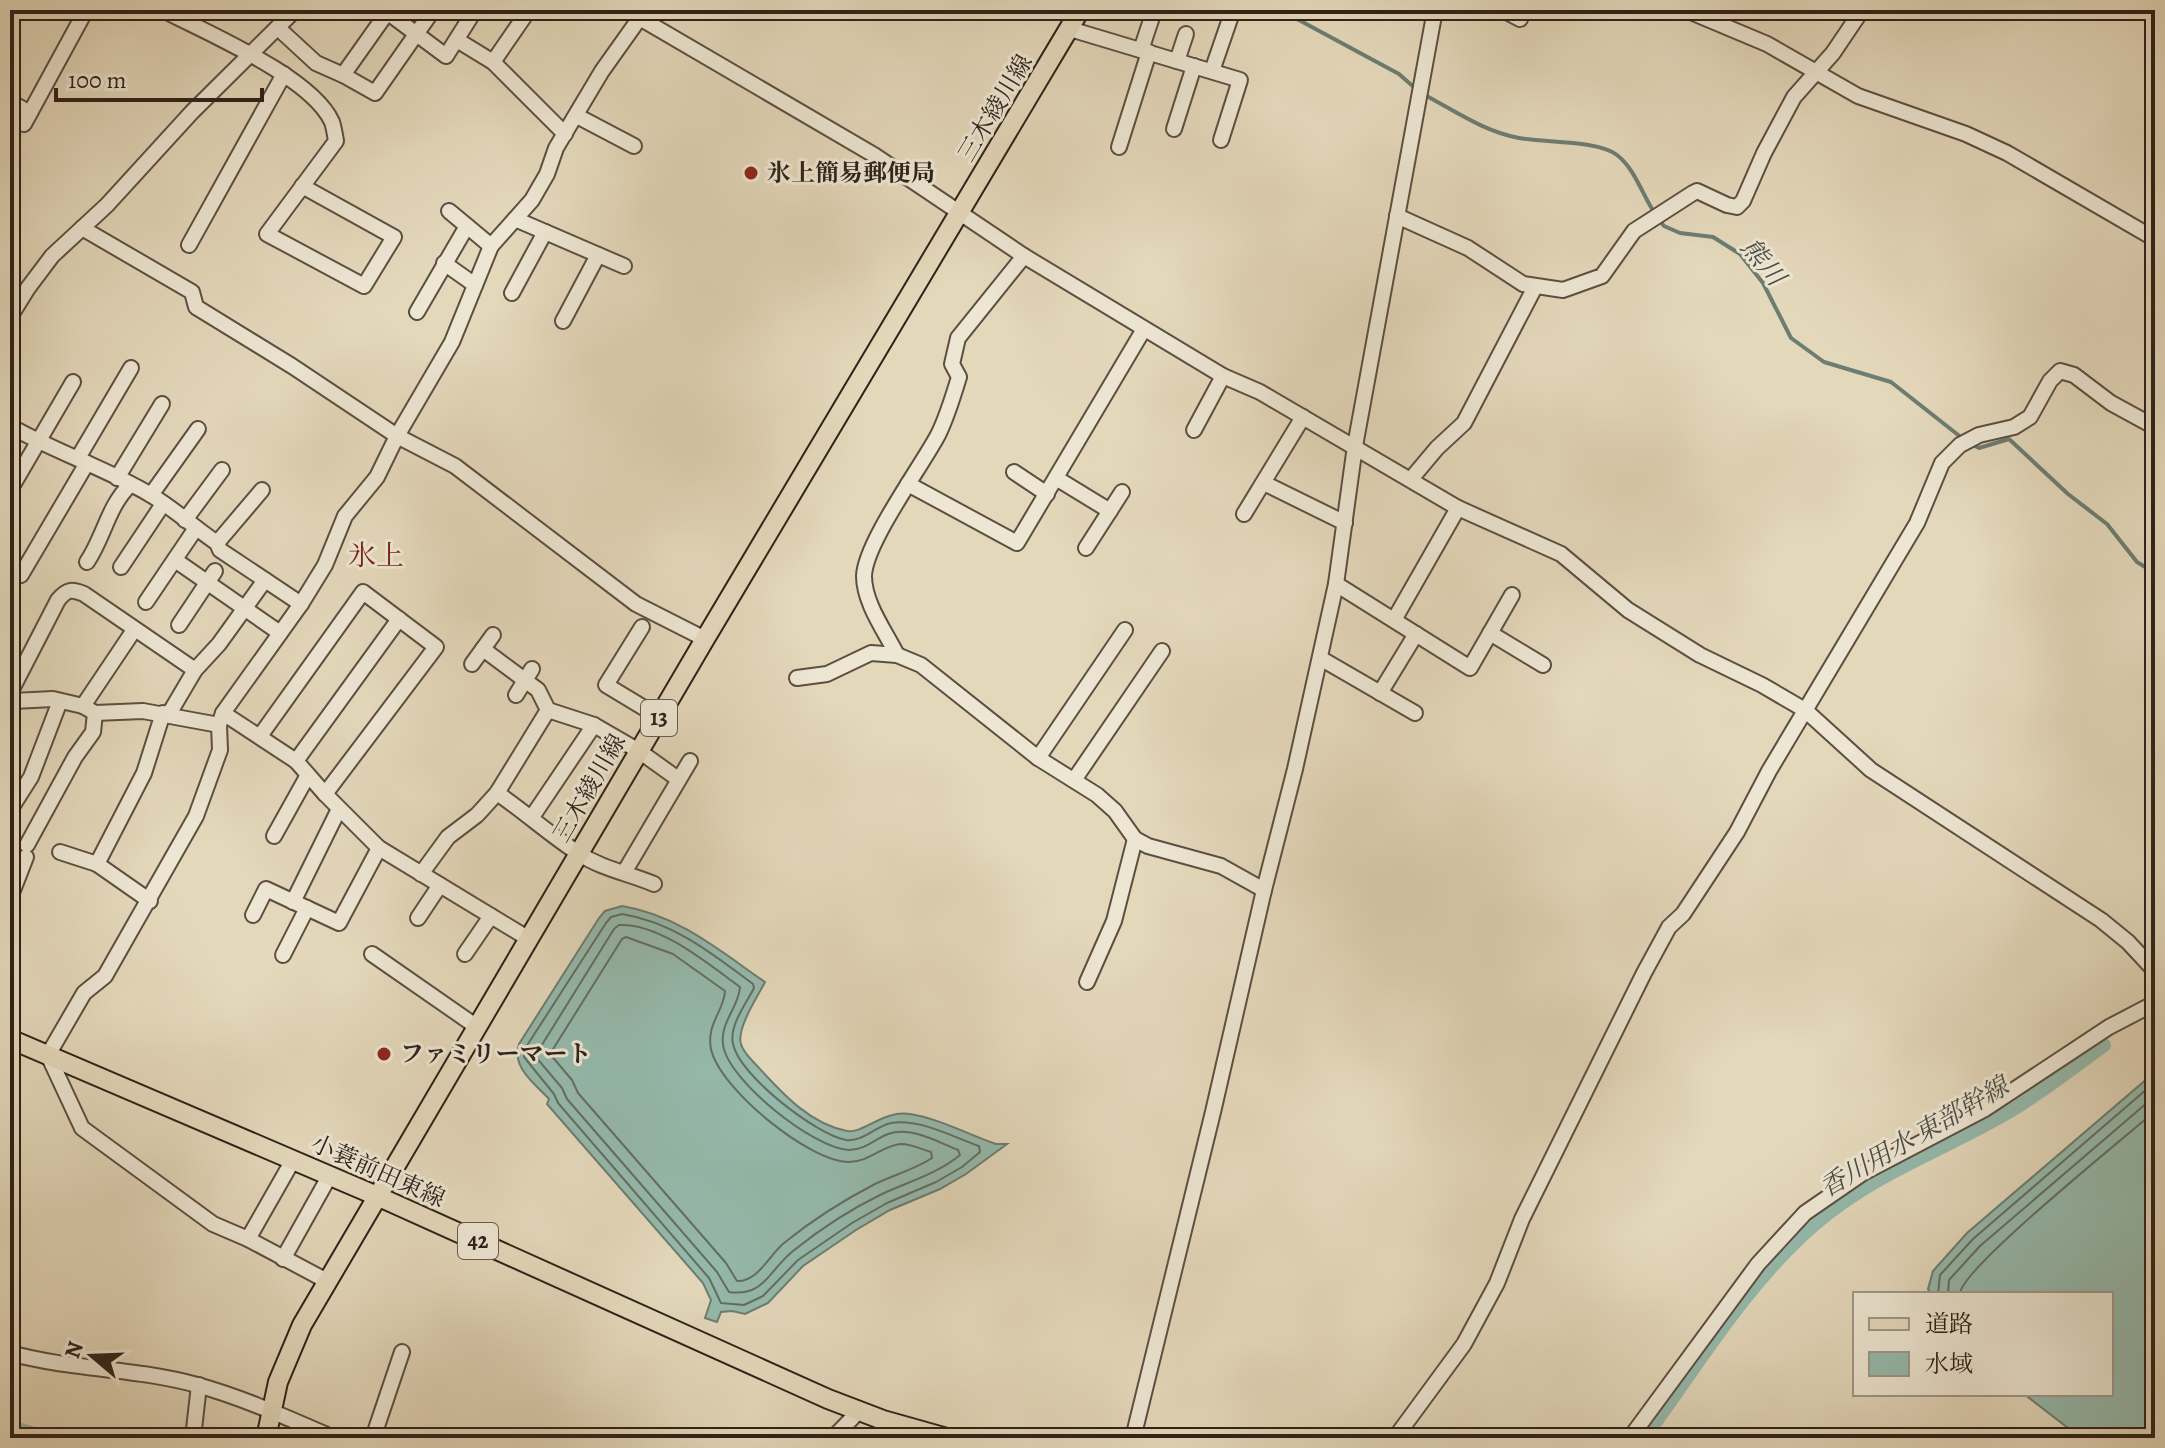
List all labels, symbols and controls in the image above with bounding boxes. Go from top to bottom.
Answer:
street label: 三木綾川線 [950,48,1040,168]
scale bar [56,52,262,102]
text: 100 m [68,64,127,96]
place label: 氷上簡易郵便局 [767,157,935,189]
marker: 氷上簡易郵便局 [742,164,760,182]
water label: 熊川 [1733,231,1795,296]
district label: 氷上 [348,537,404,575]
road number: 13 [641,700,677,736]
street label: 三木綾川線 [545,728,633,848]
place label: ファミリーマート [400,1038,592,1070]
marker: ファミリーマート [375,1045,393,1063]
water label: 香川用水 東部幹線 [1813,1067,2017,1205]
street label: 小蓑前田東線 [306,1127,450,1215]
road number: 42 [458,1223,498,1259]
legend [1853,1292,2113,1396]
text: 道路 [1925,1308,1973,1340]
north arrow [52,1316,132,1396]
text: N [57,1337,91,1362]
text: 水域 [1925,1348,1973,1380]

